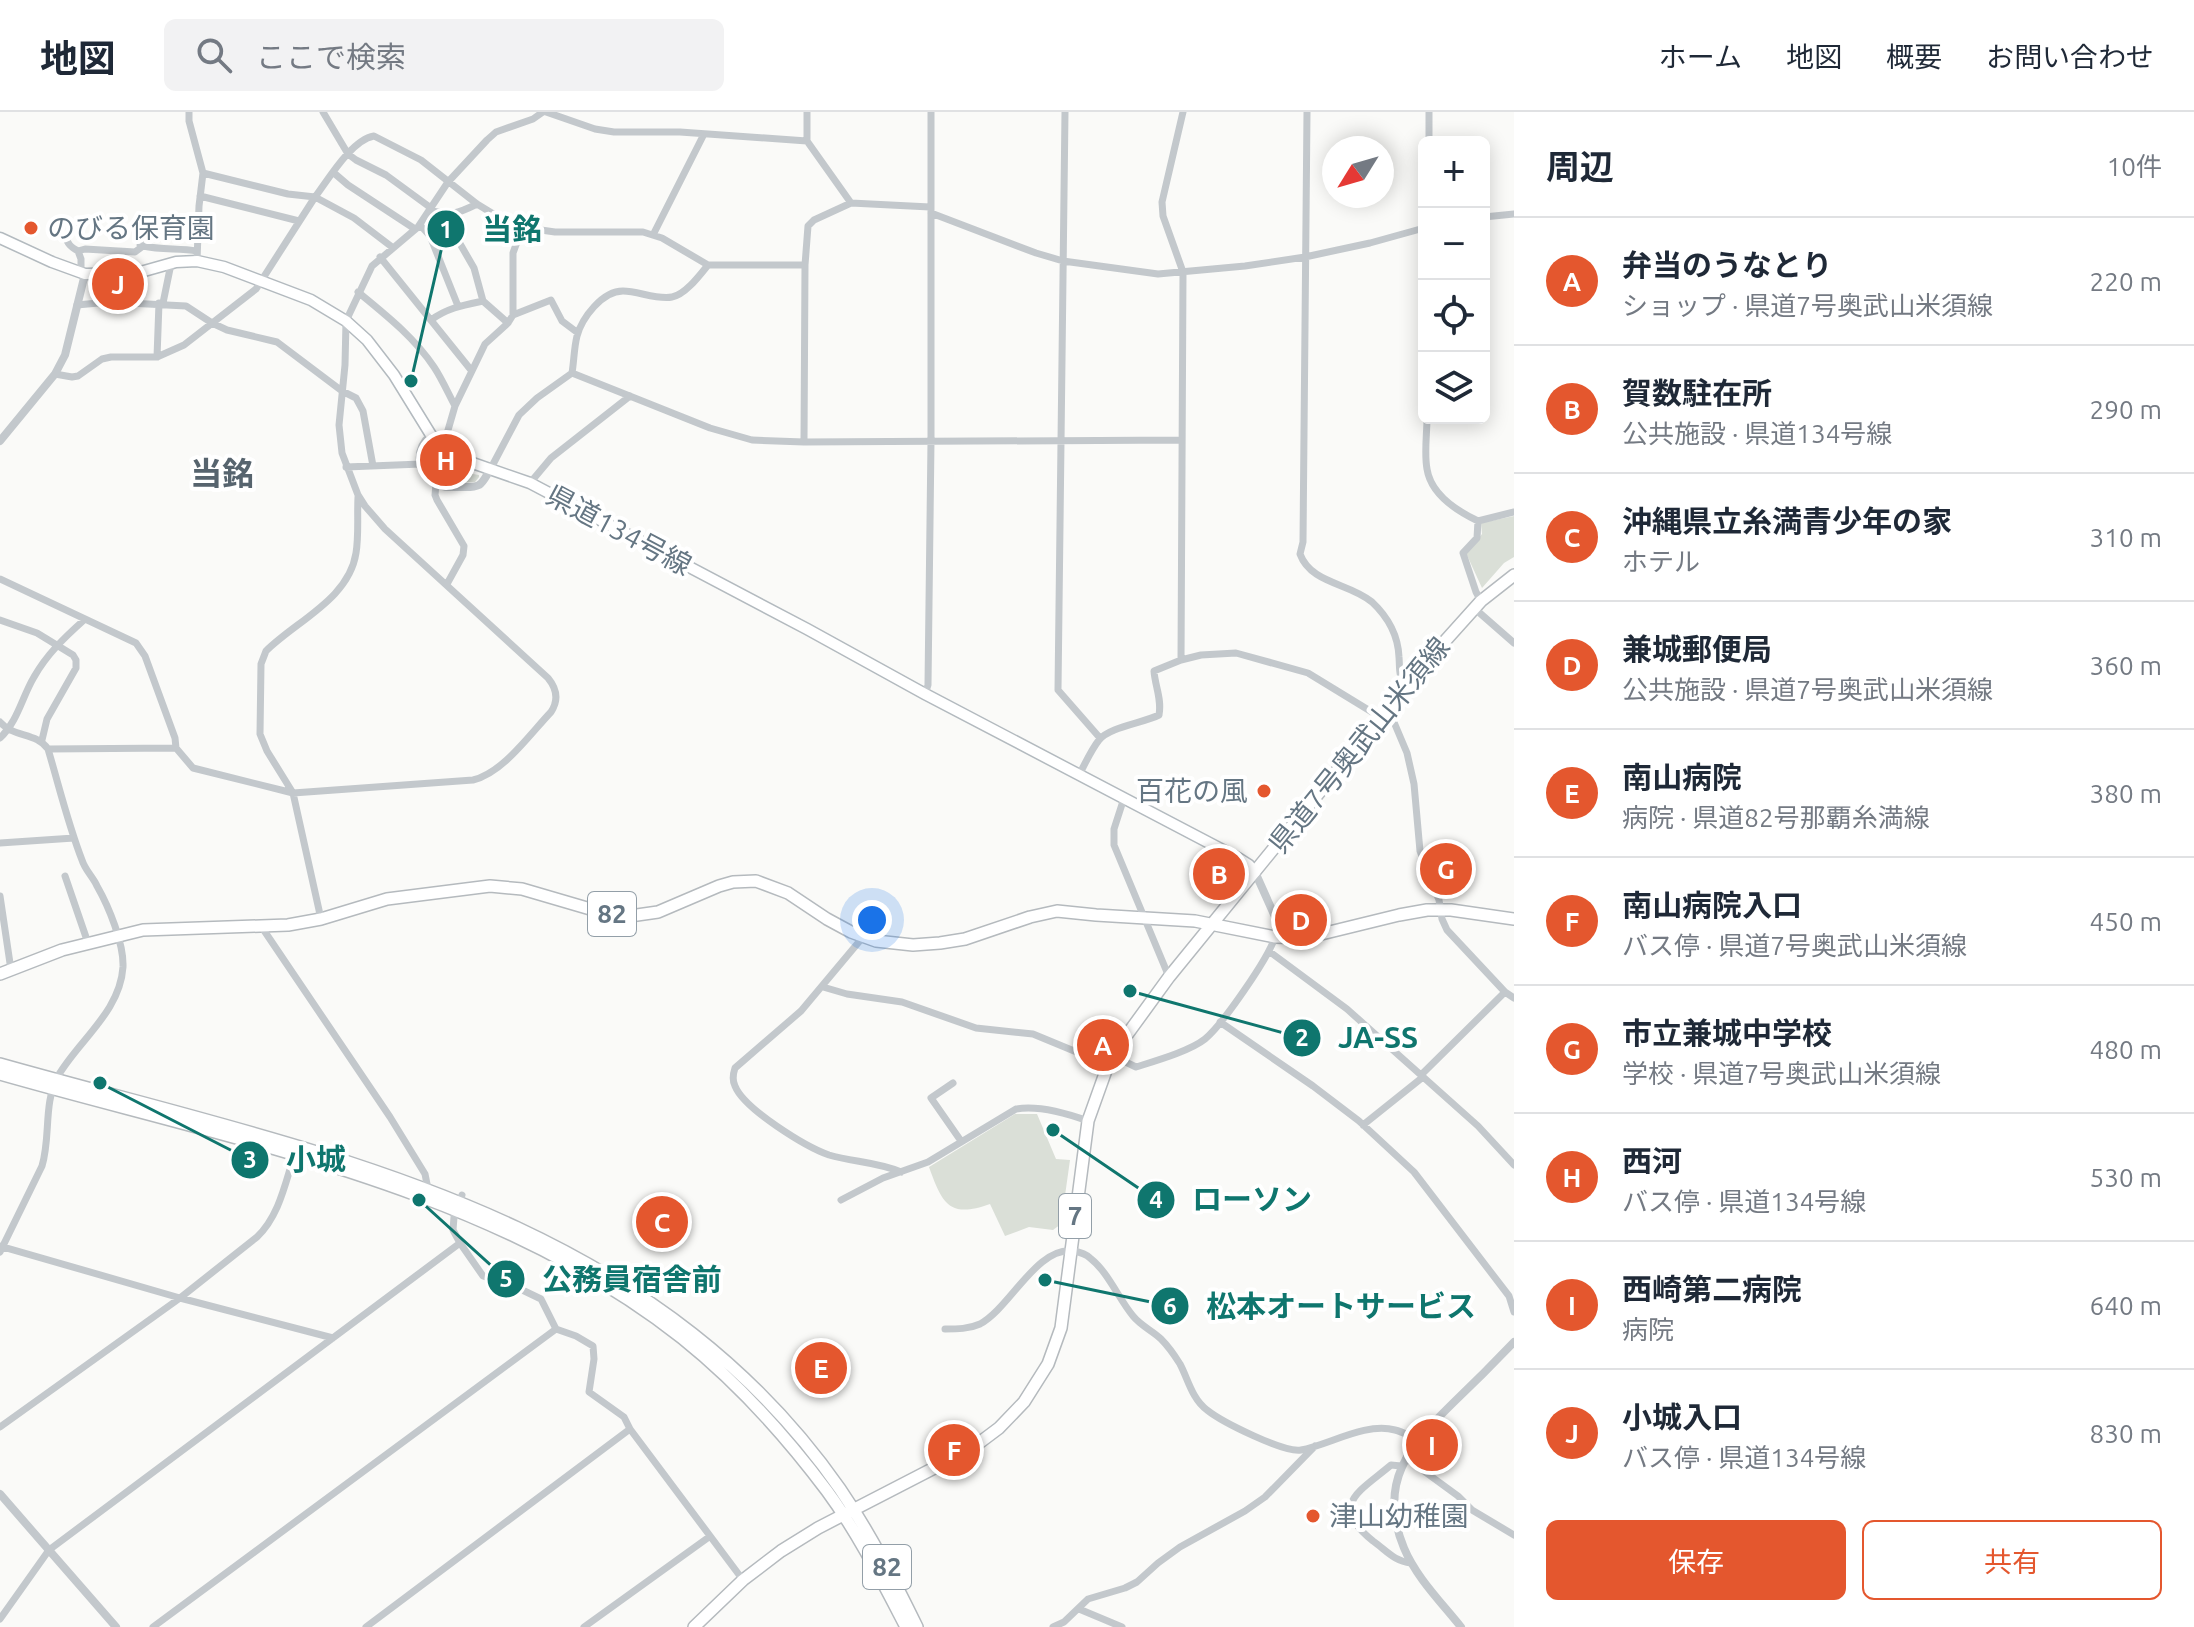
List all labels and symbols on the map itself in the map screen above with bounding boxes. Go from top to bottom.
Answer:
north arrow [1322,136,1394,208]
callout: 当銘 [426,202,558,256]
place label: のびる保育園 [47,212,215,243]
text: 当銘 [482,212,542,246]
text: 1 [439,216,453,243]
marker: のびる保育園 [22,219,40,237]
pin: J [92,254,144,314]
pin: H [420,430,472,490]
district label: 当銘 [190,455,254,491]
street label: 県道134号線 [542,478,697,581]
street label: 県道7号奥武山米須線 [1262,631,1455,858]
place label: 百花の風 [1136,775,1248,806]
marker: 百花の風 [1255,782,1273,800]
pin: G [1420,839,1472,899]
pin: B [1193,844,1245,904]
pin: D [1275,890,1327,950]
road number: 82 [588,892,636,936]
your location [852,900,892,940]
callout: JA-SS [1282,1011,1434,1065]
pin: A [1077,1015,1129,1075]
text: JA-SS [1338,1020,1418,1054]
text: 2 [1295,1024,1309,1051]
callout: 小城 [230,1133,362,1187]
text: 小城 [286,1142,346,1176]
text: 3 [243,1146,257,1173]
callout: ローソン [1136,1173,1328,1227]
text: ローソン [1192,1182,1312,1216]
text: 4 [1149,1186,1163,1213]
pin: C [636,1192,688,1252]
road number: 7 [1059,1194,1091,1238]
callout: 公務員宿舎前 [486,1252,738,1306]
text: 公務員宿舎前 [542,1262,722,1296]
text: 5 [499,1265,513,1292]
callout: 松本オートサービス [1150,1279,1492,1333]
text: 松本オートサービス [1206,1289,1476,1323]
text: 6 [1163,1293,1177,1320]
pin: E [795,1338,847,1398]
pin: I [1406,1415,1458,1475]
pin: F [928,1420,980,1480]
place label: 津山幼稚園 [1329,1500,1469,1531]
marker: 津山幼稚園 [1304,1507,1322,1525]
road number: 82 [863,1545,911,1589]

